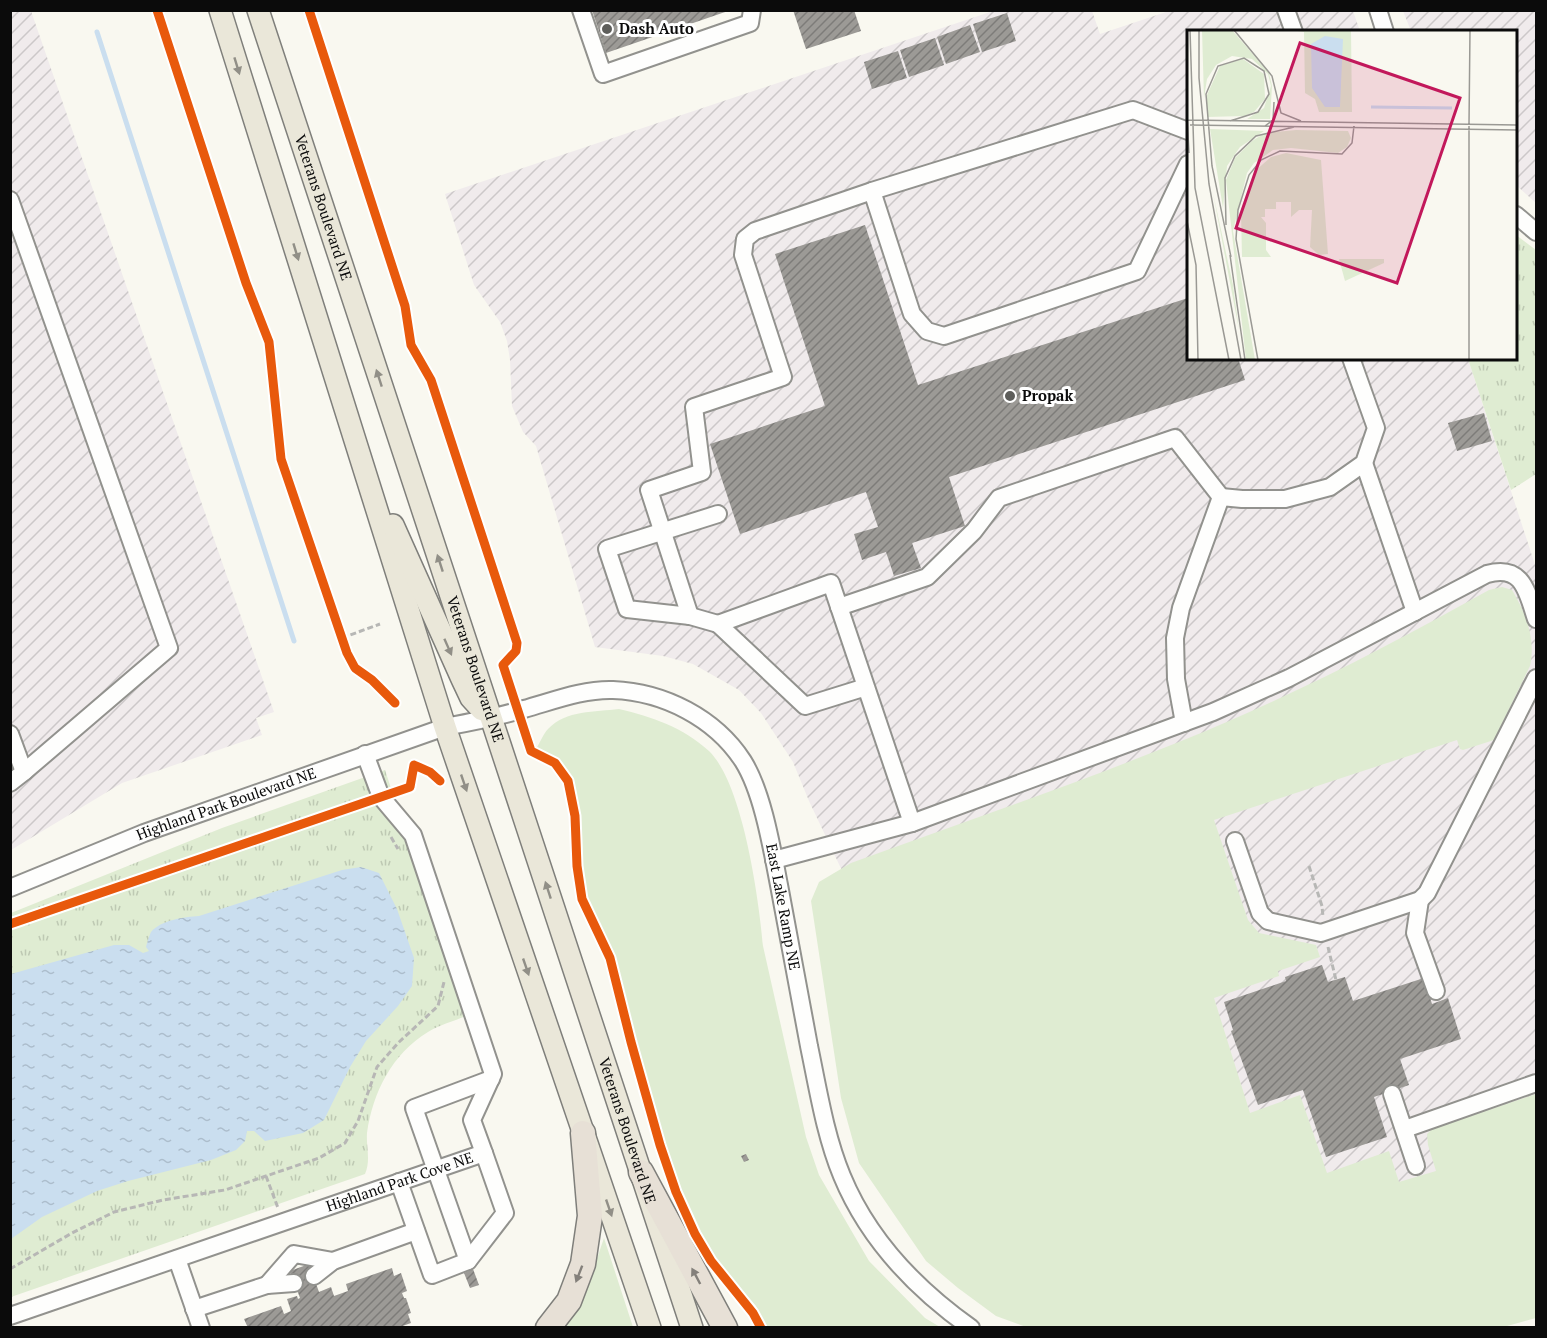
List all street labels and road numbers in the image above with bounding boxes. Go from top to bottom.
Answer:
street label: Veterans Boulevard NE [291,132,357,283]
street label: Veterans Boulevard NE [443,593,509,744]
street label: Highland Park Boulevard NE [133,762,319,844]
street label: East Lake Ramp NE [762,842,806,972]
street label: Veterans Boulevard NE [595,1055,661,1206]
street label: Highland Park Cove NE [323,1147,476,1216]

